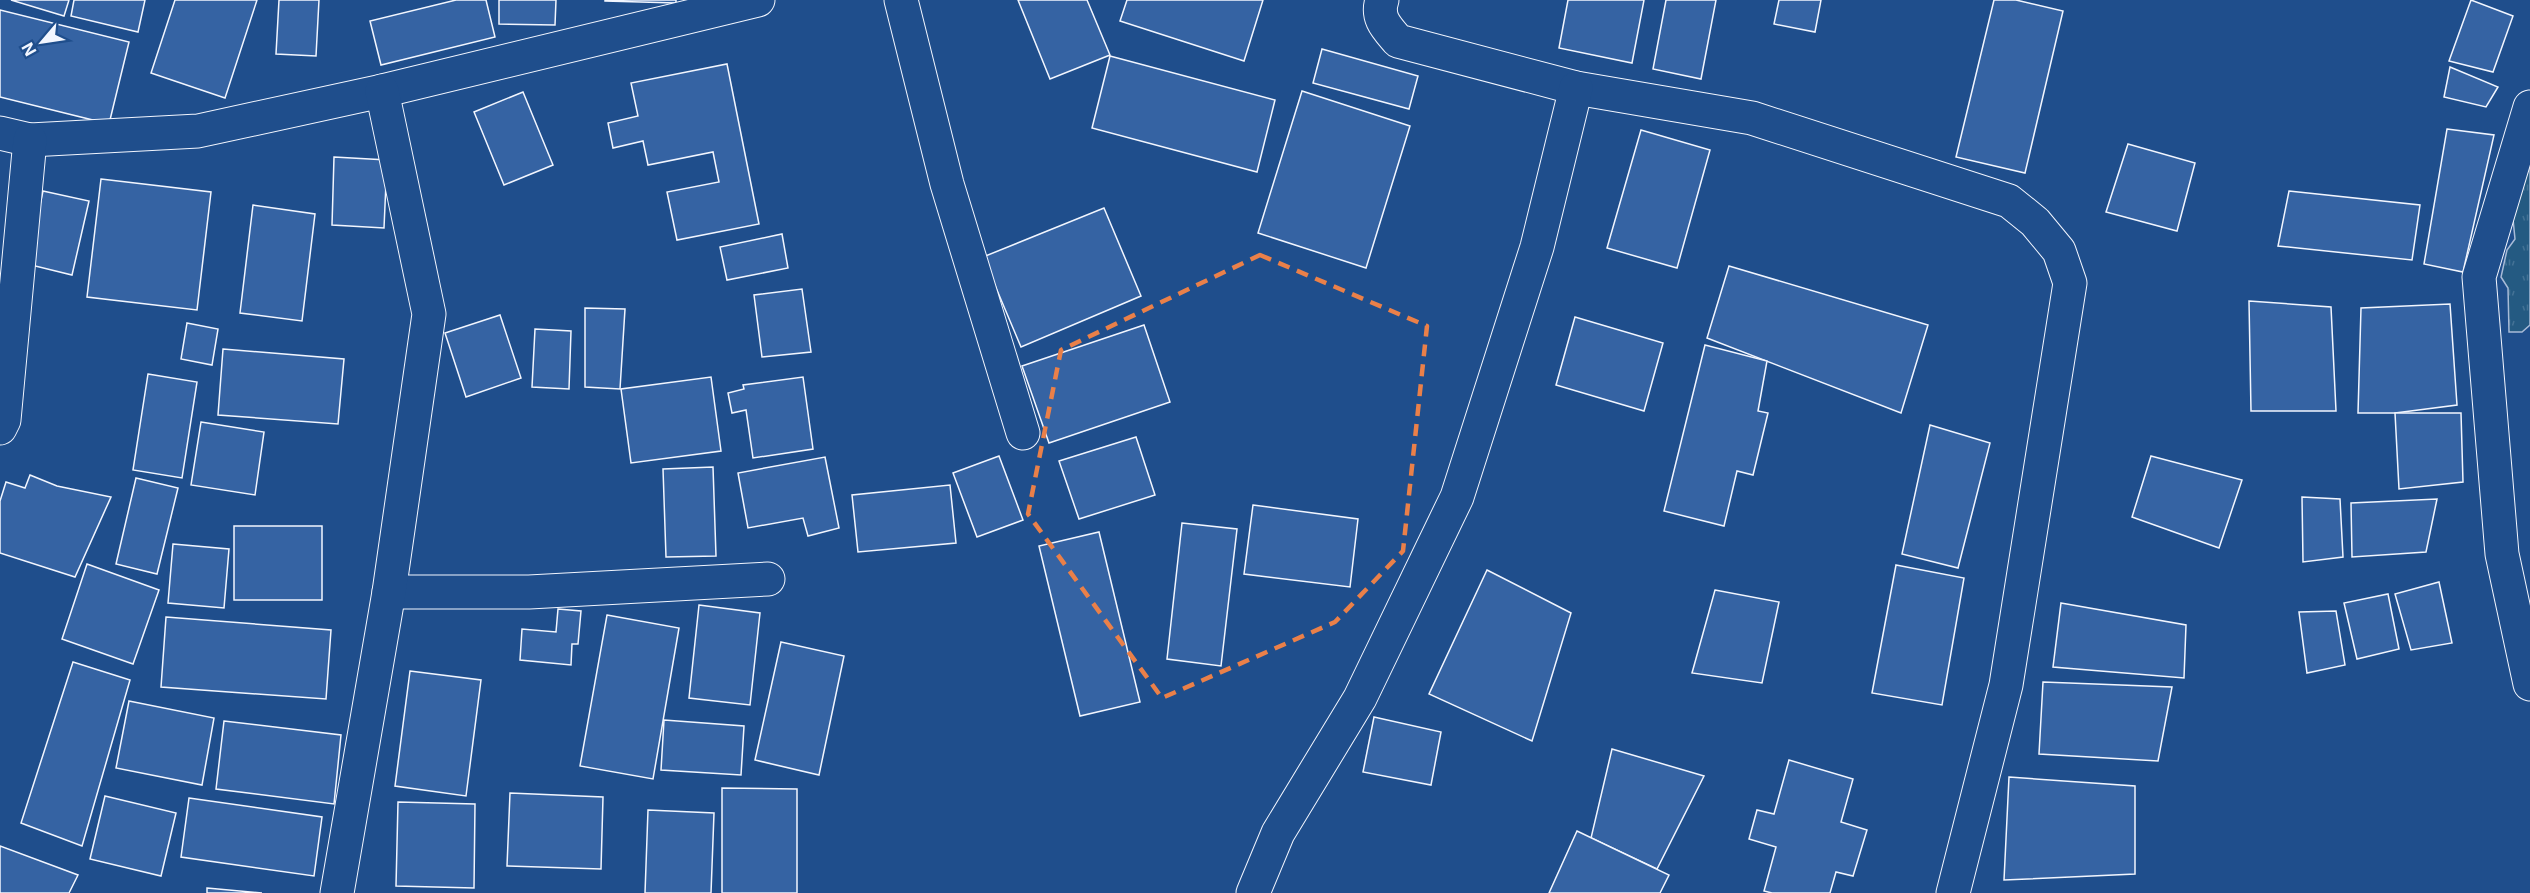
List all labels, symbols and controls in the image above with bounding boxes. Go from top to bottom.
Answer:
north arrow [12,12,72,72]
text: N [17,39,41,59]

